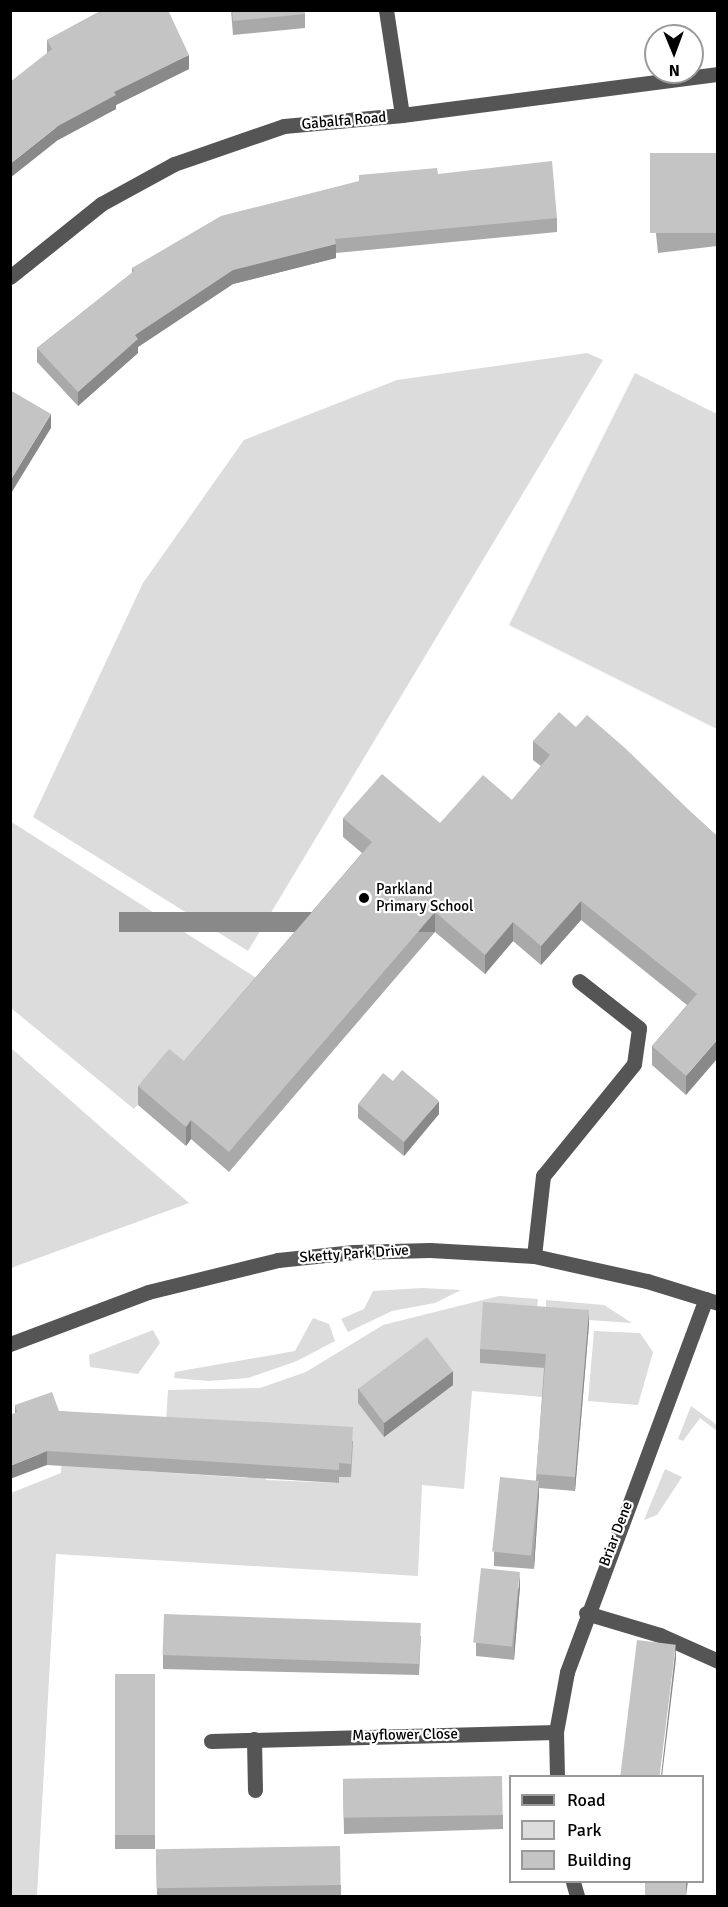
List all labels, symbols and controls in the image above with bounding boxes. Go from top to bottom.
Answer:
north arrow [644,24,704,84]
text: N [669,60,680,80]
street label: Gabalfa Road [301,108,387,134]
place label: Parkland Primary School [376,880,473,915]
marker: Parkland Primary School [357,891,371,905]
street label: Sketty Park Drive [299,1241,409,1267]
street label: Briar Dene [595,1499,637,1569]
street label: Mayflower Close [352,1725,458,1745]
legend [509,1775,704,1883]
text: Road [567,1789,606,1811]
text: Park [567,1819,602,1841]
text: Building [567,1849,631,1871]

